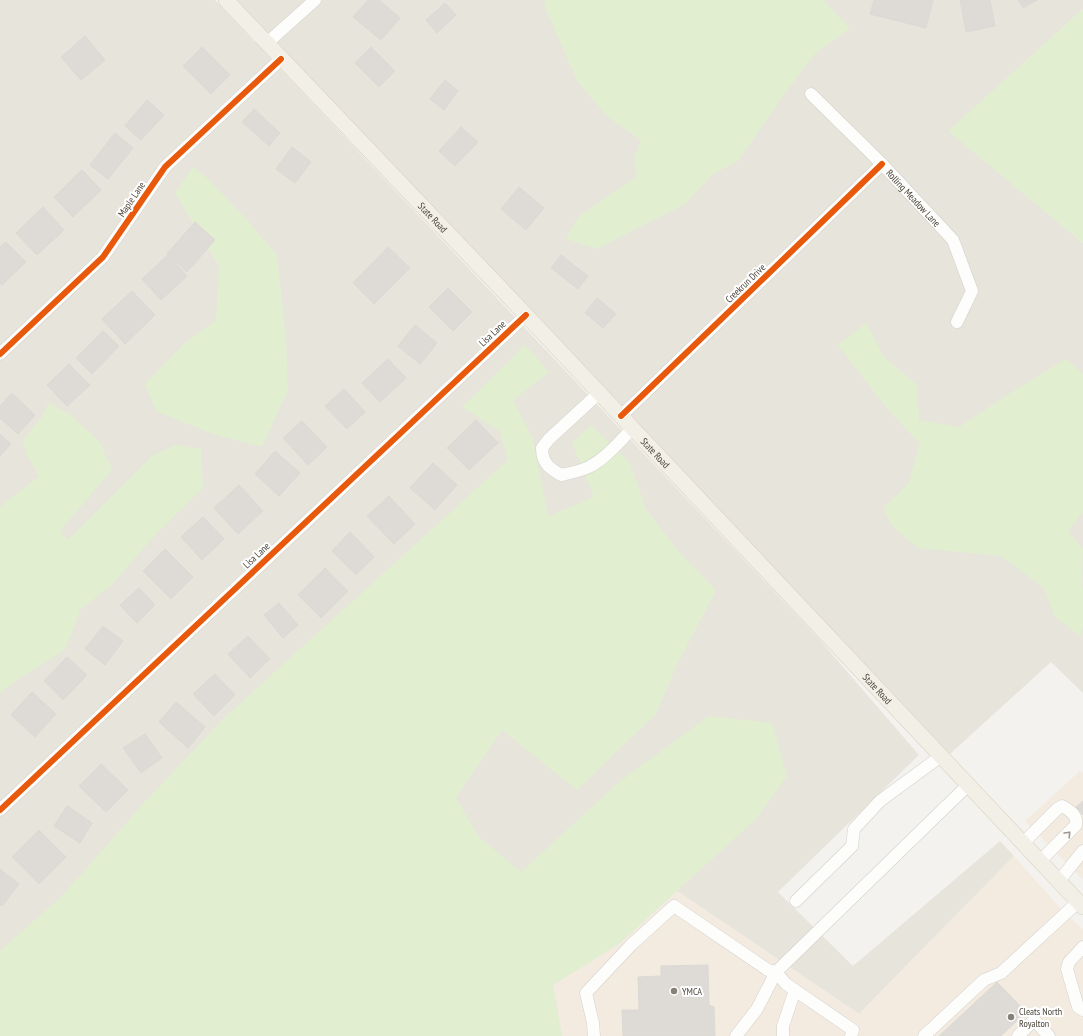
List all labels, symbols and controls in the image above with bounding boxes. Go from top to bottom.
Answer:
street label: Rolling Meadow Lane [883,167,943,230]
street label: Maple Lane [115,179,148,219]
street label: State Road [415,200,450,235]
street label: Creekrun Drive [722,261,768,306]
street label: Lisa Lane [476,318,509,349]
street label: State Road [638,435,673,471]
street label: Lisa Lane [240,540,273,571]
street label: State Road [860,671,895,707]
one-way arrow [1063,831,1071,839]
place label: YMCA [682,985,702,998]
marker: YMCA [669,986,679,996]
place label: Cleats North Royalton [1019,1005,1062,1030]
marker: Cleats North Royalton [1006,1012,1016,1022]

